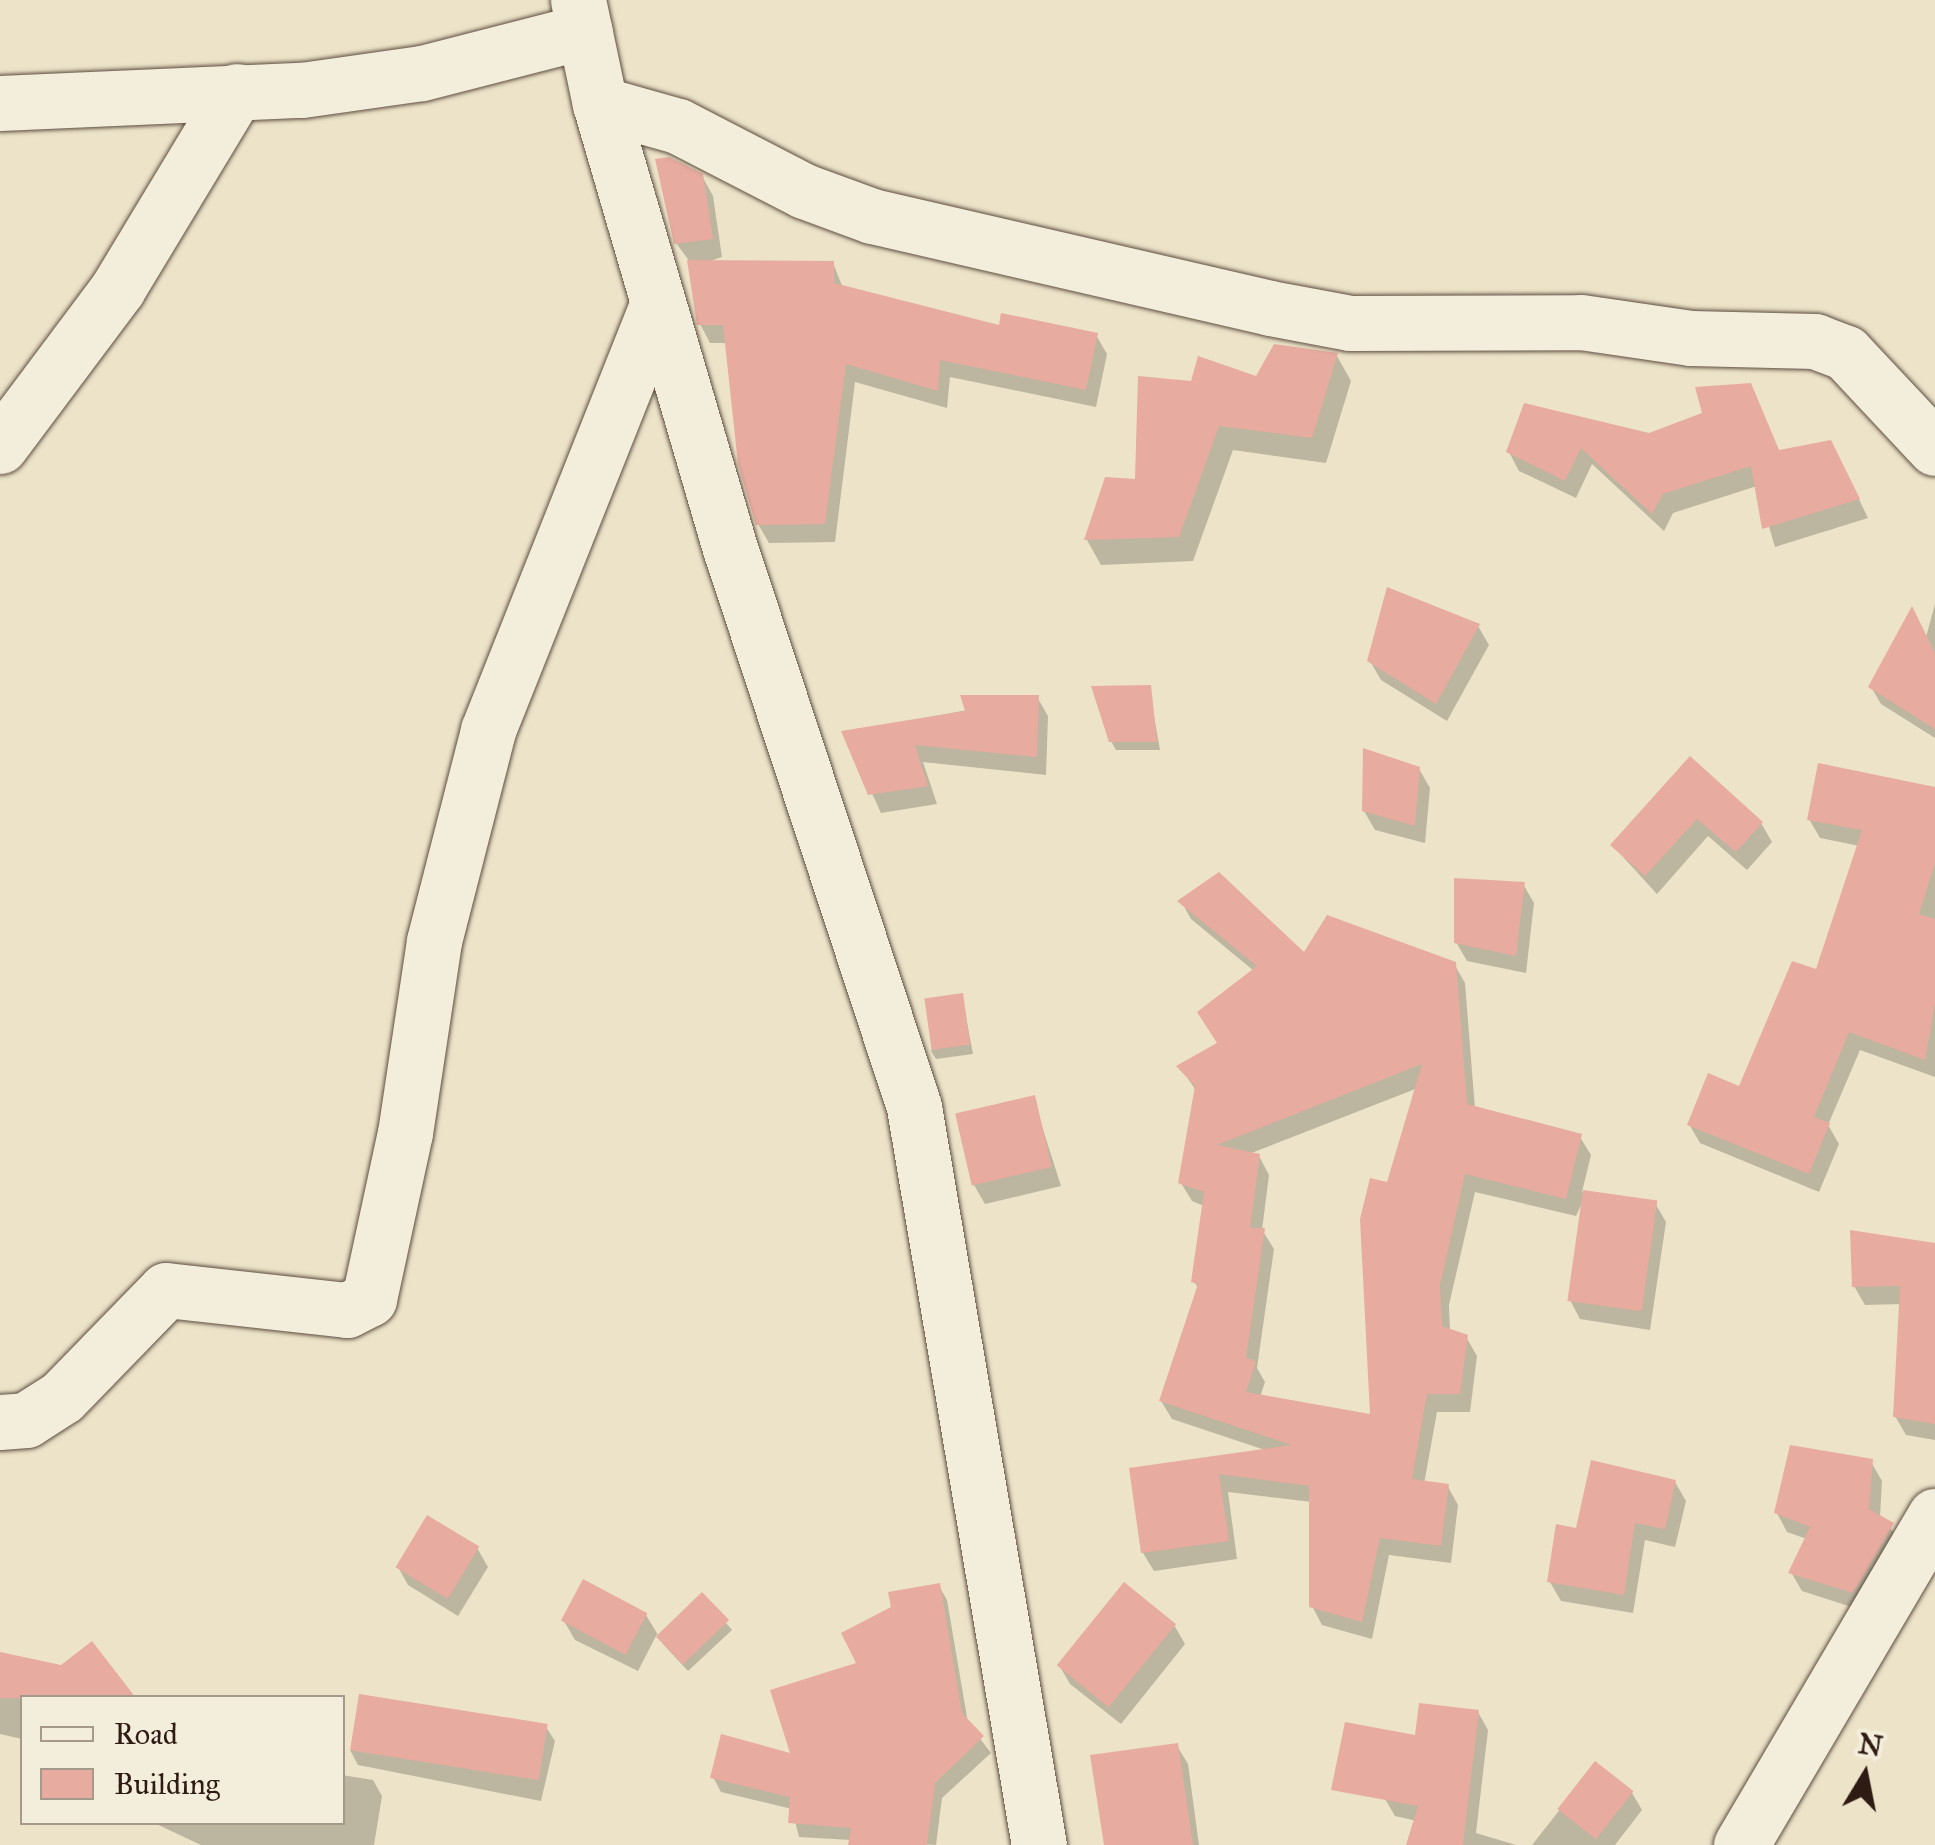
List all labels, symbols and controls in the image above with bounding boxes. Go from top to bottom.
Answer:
legend [20,1695,345,1825]
text: Road [114,1716,178,1752]
north arrow [1815,1725,1915,1825]
text: N [1856,1726,1885,1764]
text: Building [114,1766,220,1802]

